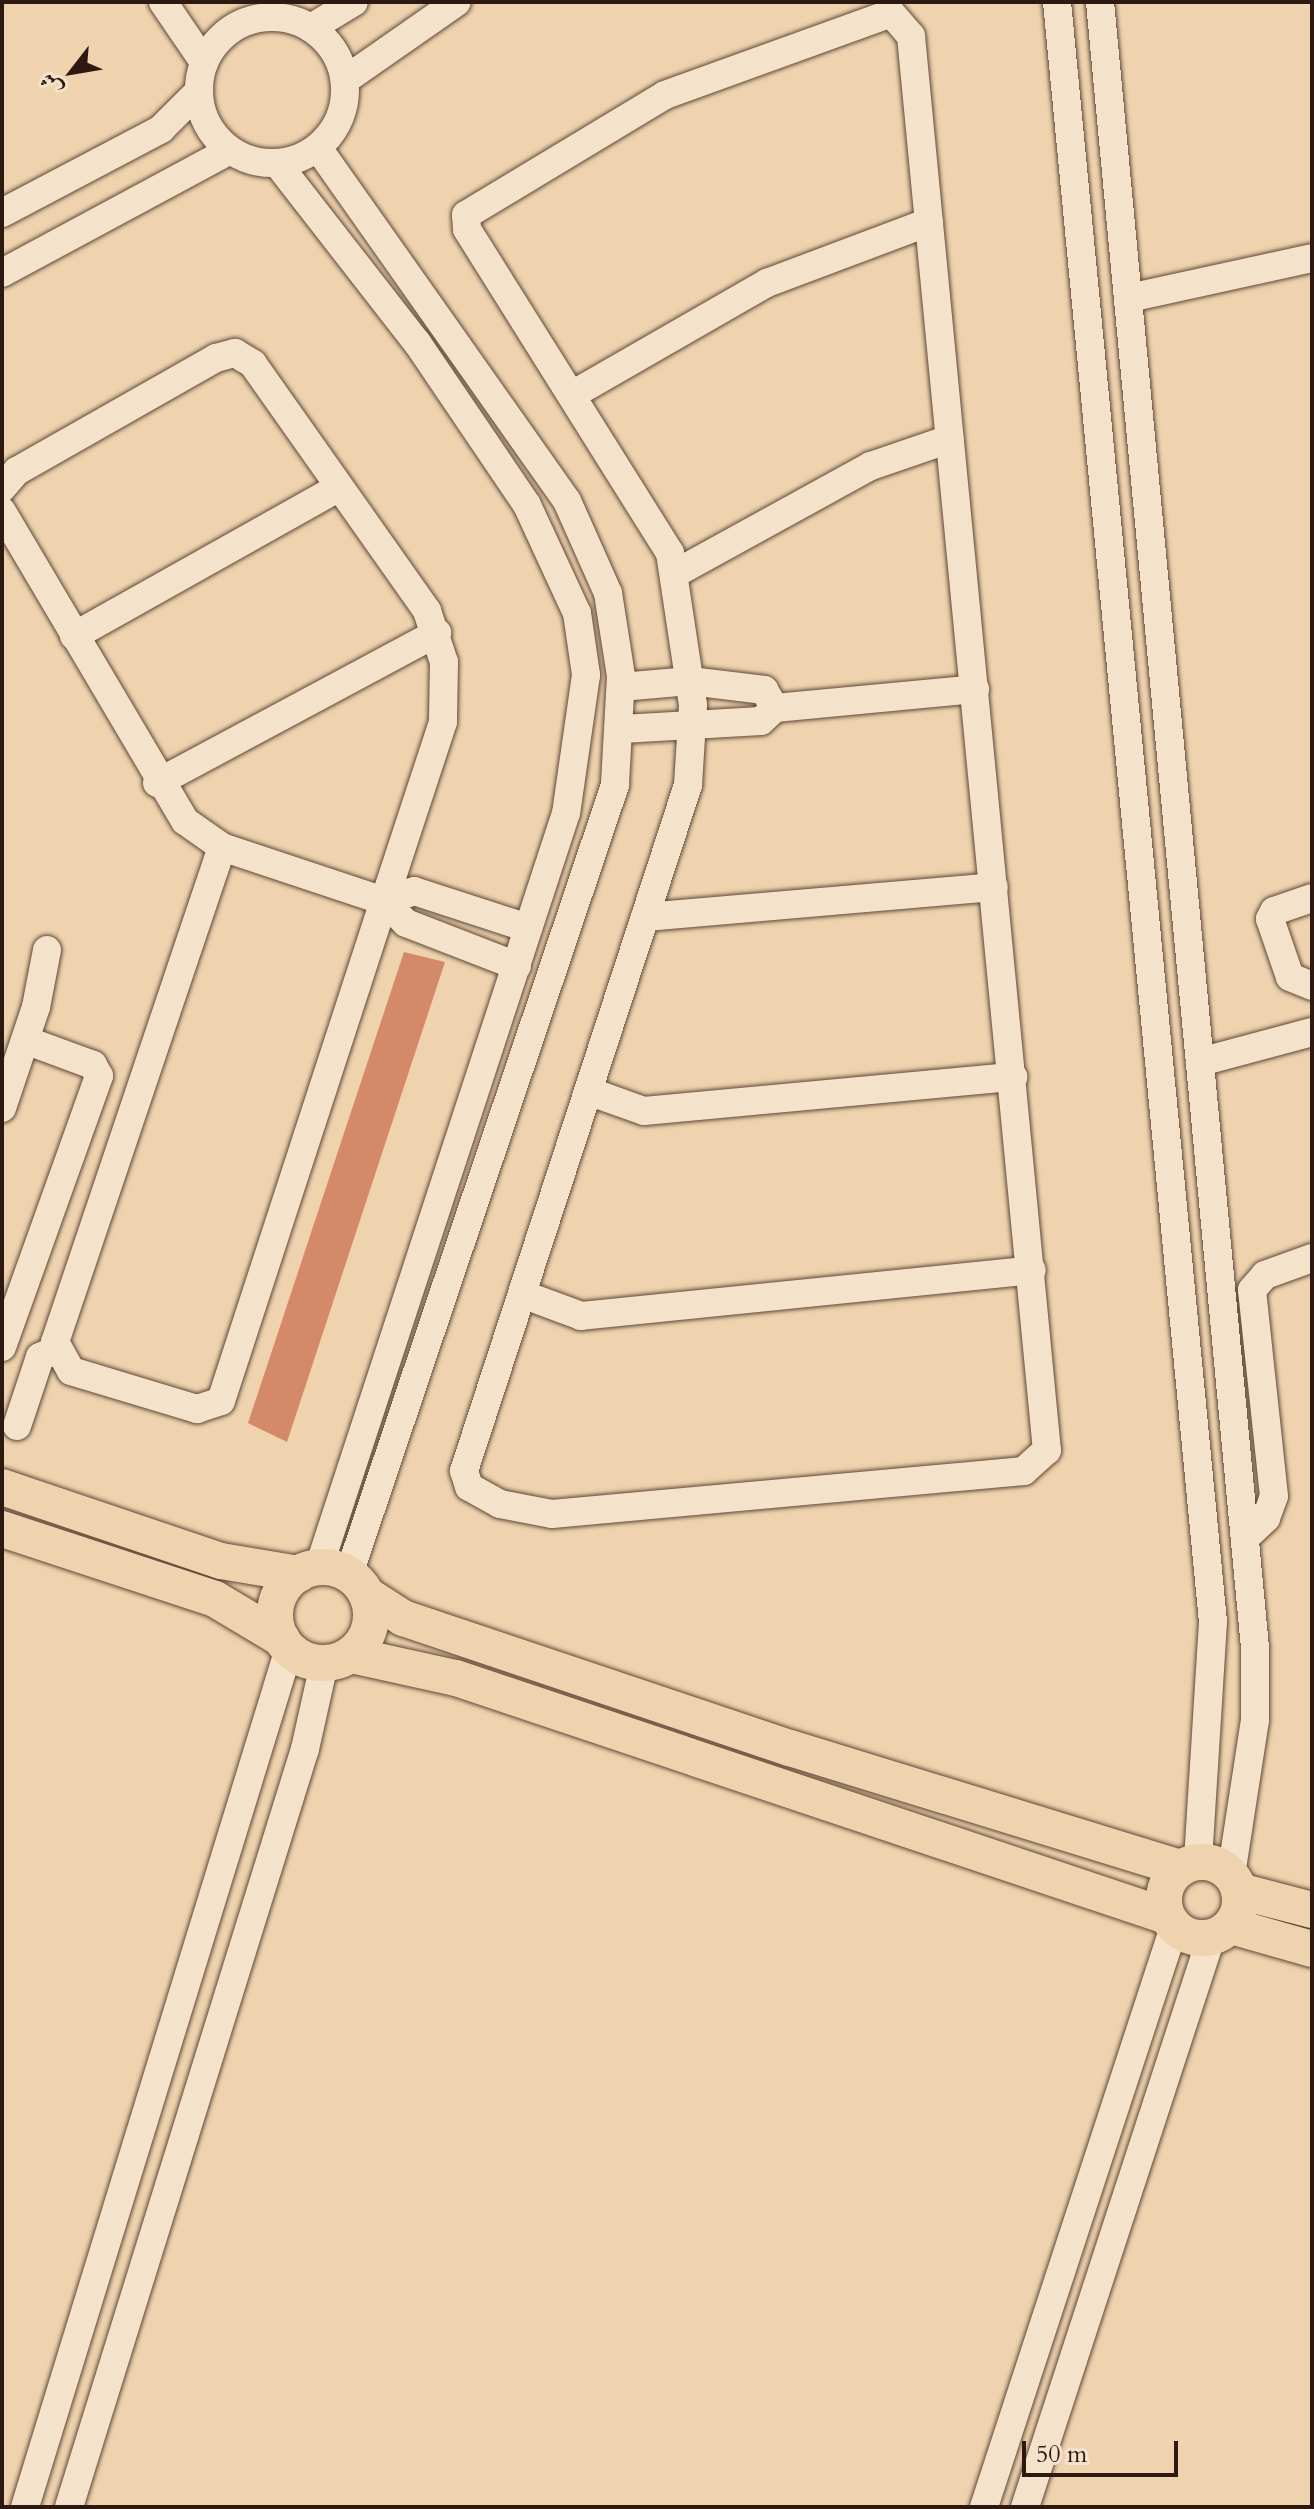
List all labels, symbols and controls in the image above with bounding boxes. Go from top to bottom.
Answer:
north arrow [32,32,112,112]
text: ش [33,67,70,101]
scale bar [1026,2425,1182,2475]
text: 50 m [1036,2438,1087,2471]

